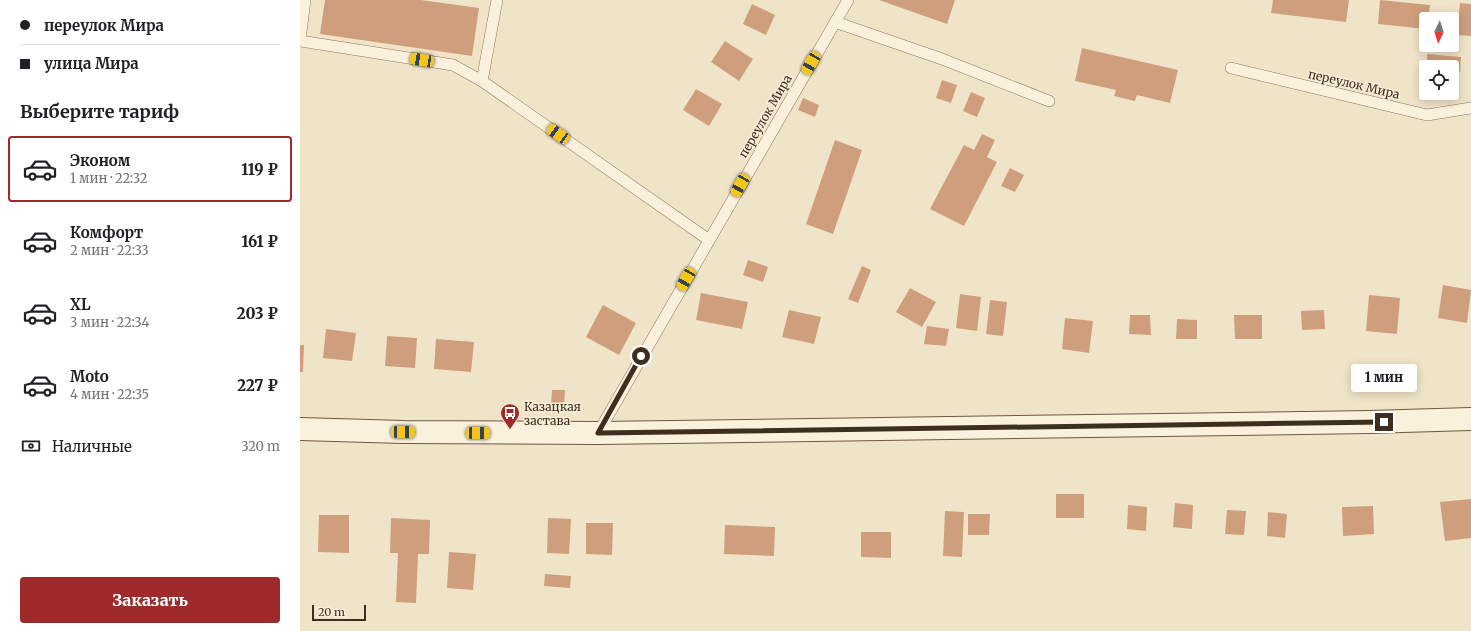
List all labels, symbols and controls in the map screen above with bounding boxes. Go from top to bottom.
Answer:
north arrow [1419,12,1459,52]
map controls [1419,12,1459,100]
text: переулок Мира [44,16,164,35]
car [800,50,822,76]
car [409,52,435,68]
text: улица Мира [44,54,139,73]
button: locate [1419,60,1459,100]
street label: переулок Мира [1307,66,1402,102]
street label: переулок Мира [735,71,795,160]
text: Выберите тариф [20,100,179,123]
car [545,122,571,146]
icon: car [22,151,58,187]
text: Эконом [70,151,130,170]
text: 119 ₽ [241,160,278,179]
text: 1 мин · 22:32 [70,170,147,187]
car [729,172,751,198]
icon: car [22,223,58,259]
text: Комфорт [70,223,143,242]
text: 161 ₽ [242,232,278,251]
text: 2 мин · 22:33 [70,242,149,259]
car [675,266,697,292]
icon: car [22,295,58,331]
text: XL [70,295,91,314]
text: 203 ₽ [237,304,278,323]
text: 3 мин · 22:34 [70,314,149,331]
route start [632,347,650,365]
callout: 1 мин [1351,364,1417,392]
icon: car [22,367,58,403]
text: Moto [70,367,109,386]
text: 1 мин [1365,369,1403,386]
text: 227 ₽ [237,376,278,395]
text: 4 мин · 22:35 [70,386,149,403]
place label: Казацкая застава [524,399,581,428]
bus stop icon: Казацкая застава [499,402,521,430]
route end [1375,413,1393,431]
car [391,426,415,438]
car [466,427,490,439]
icon: cash [20,435,42,457]
text: Наличные [52,437,132,456]
text: 320 m [241,438,280,455]
button: Заказать [20,577,280,623]
scale bar [312,603,366,622]
text: 20 m [318,605,345,619]

